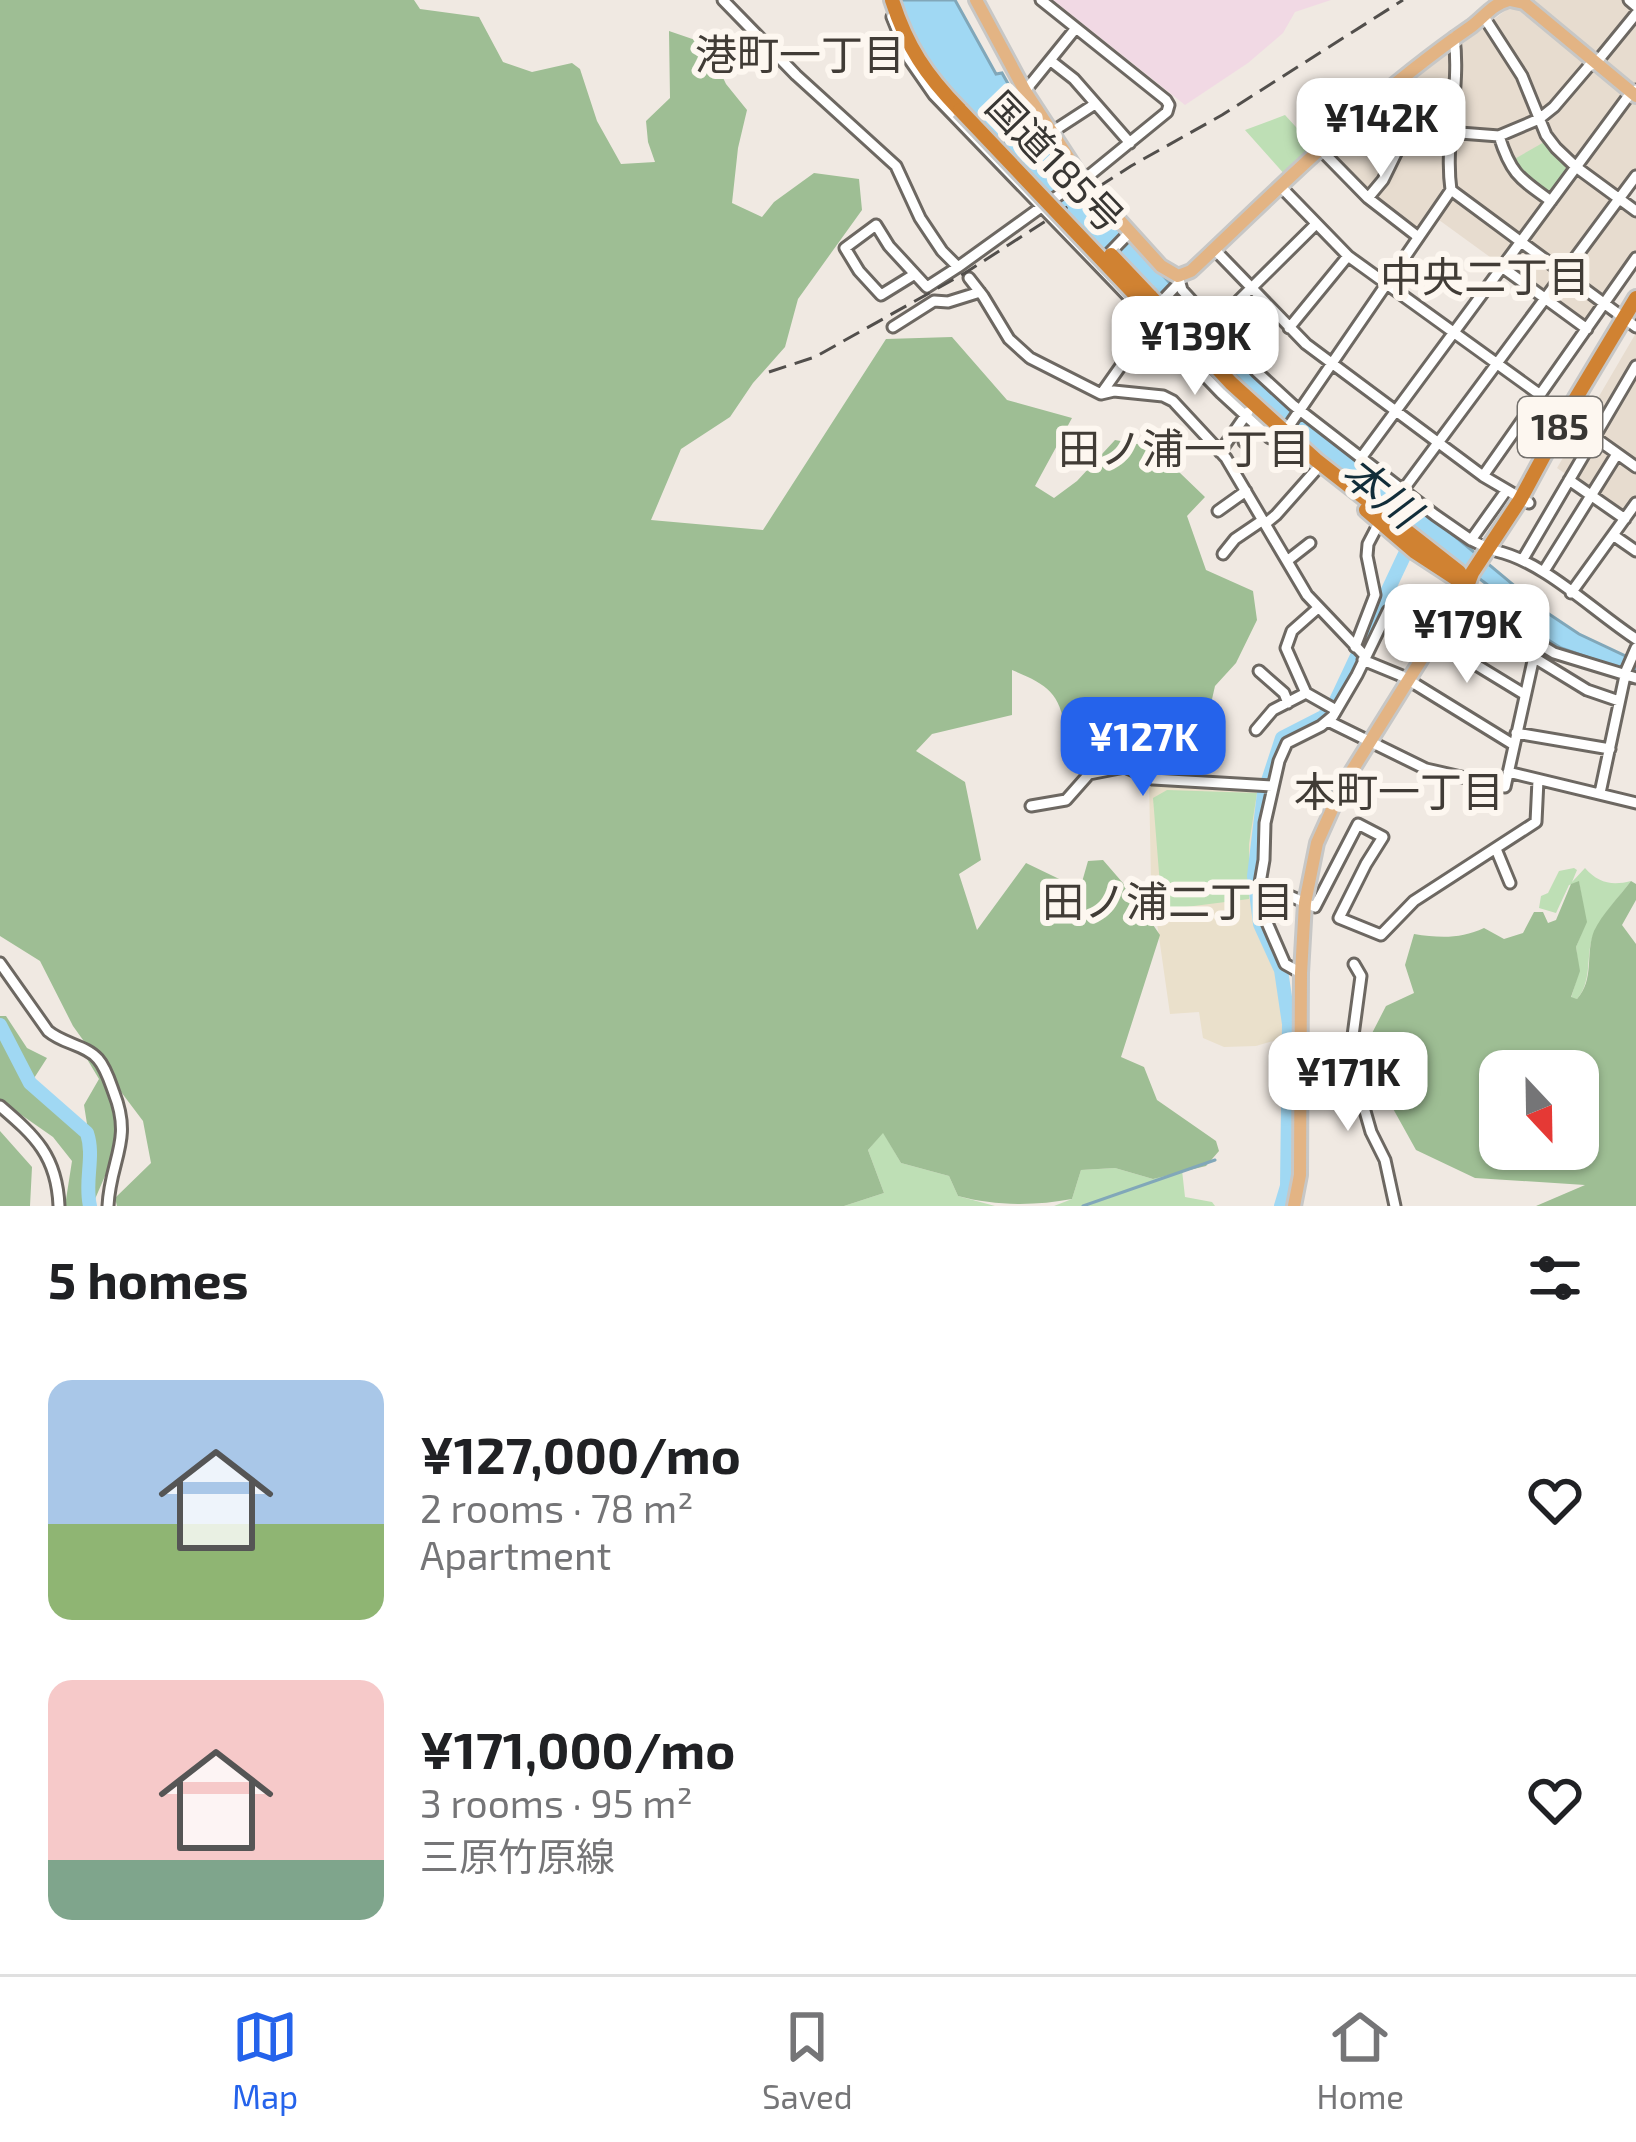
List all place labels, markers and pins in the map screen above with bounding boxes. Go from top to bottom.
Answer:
pin: ¥142K [1297,78,1465,180]
pin: ¥139K [1111,296,1279,398]
pin: ¥179K [1383,584,1551,686]
pin: ¥127K [1059,697,1227,799]
pin: ¥171K [1264,1032,1432,1134]

